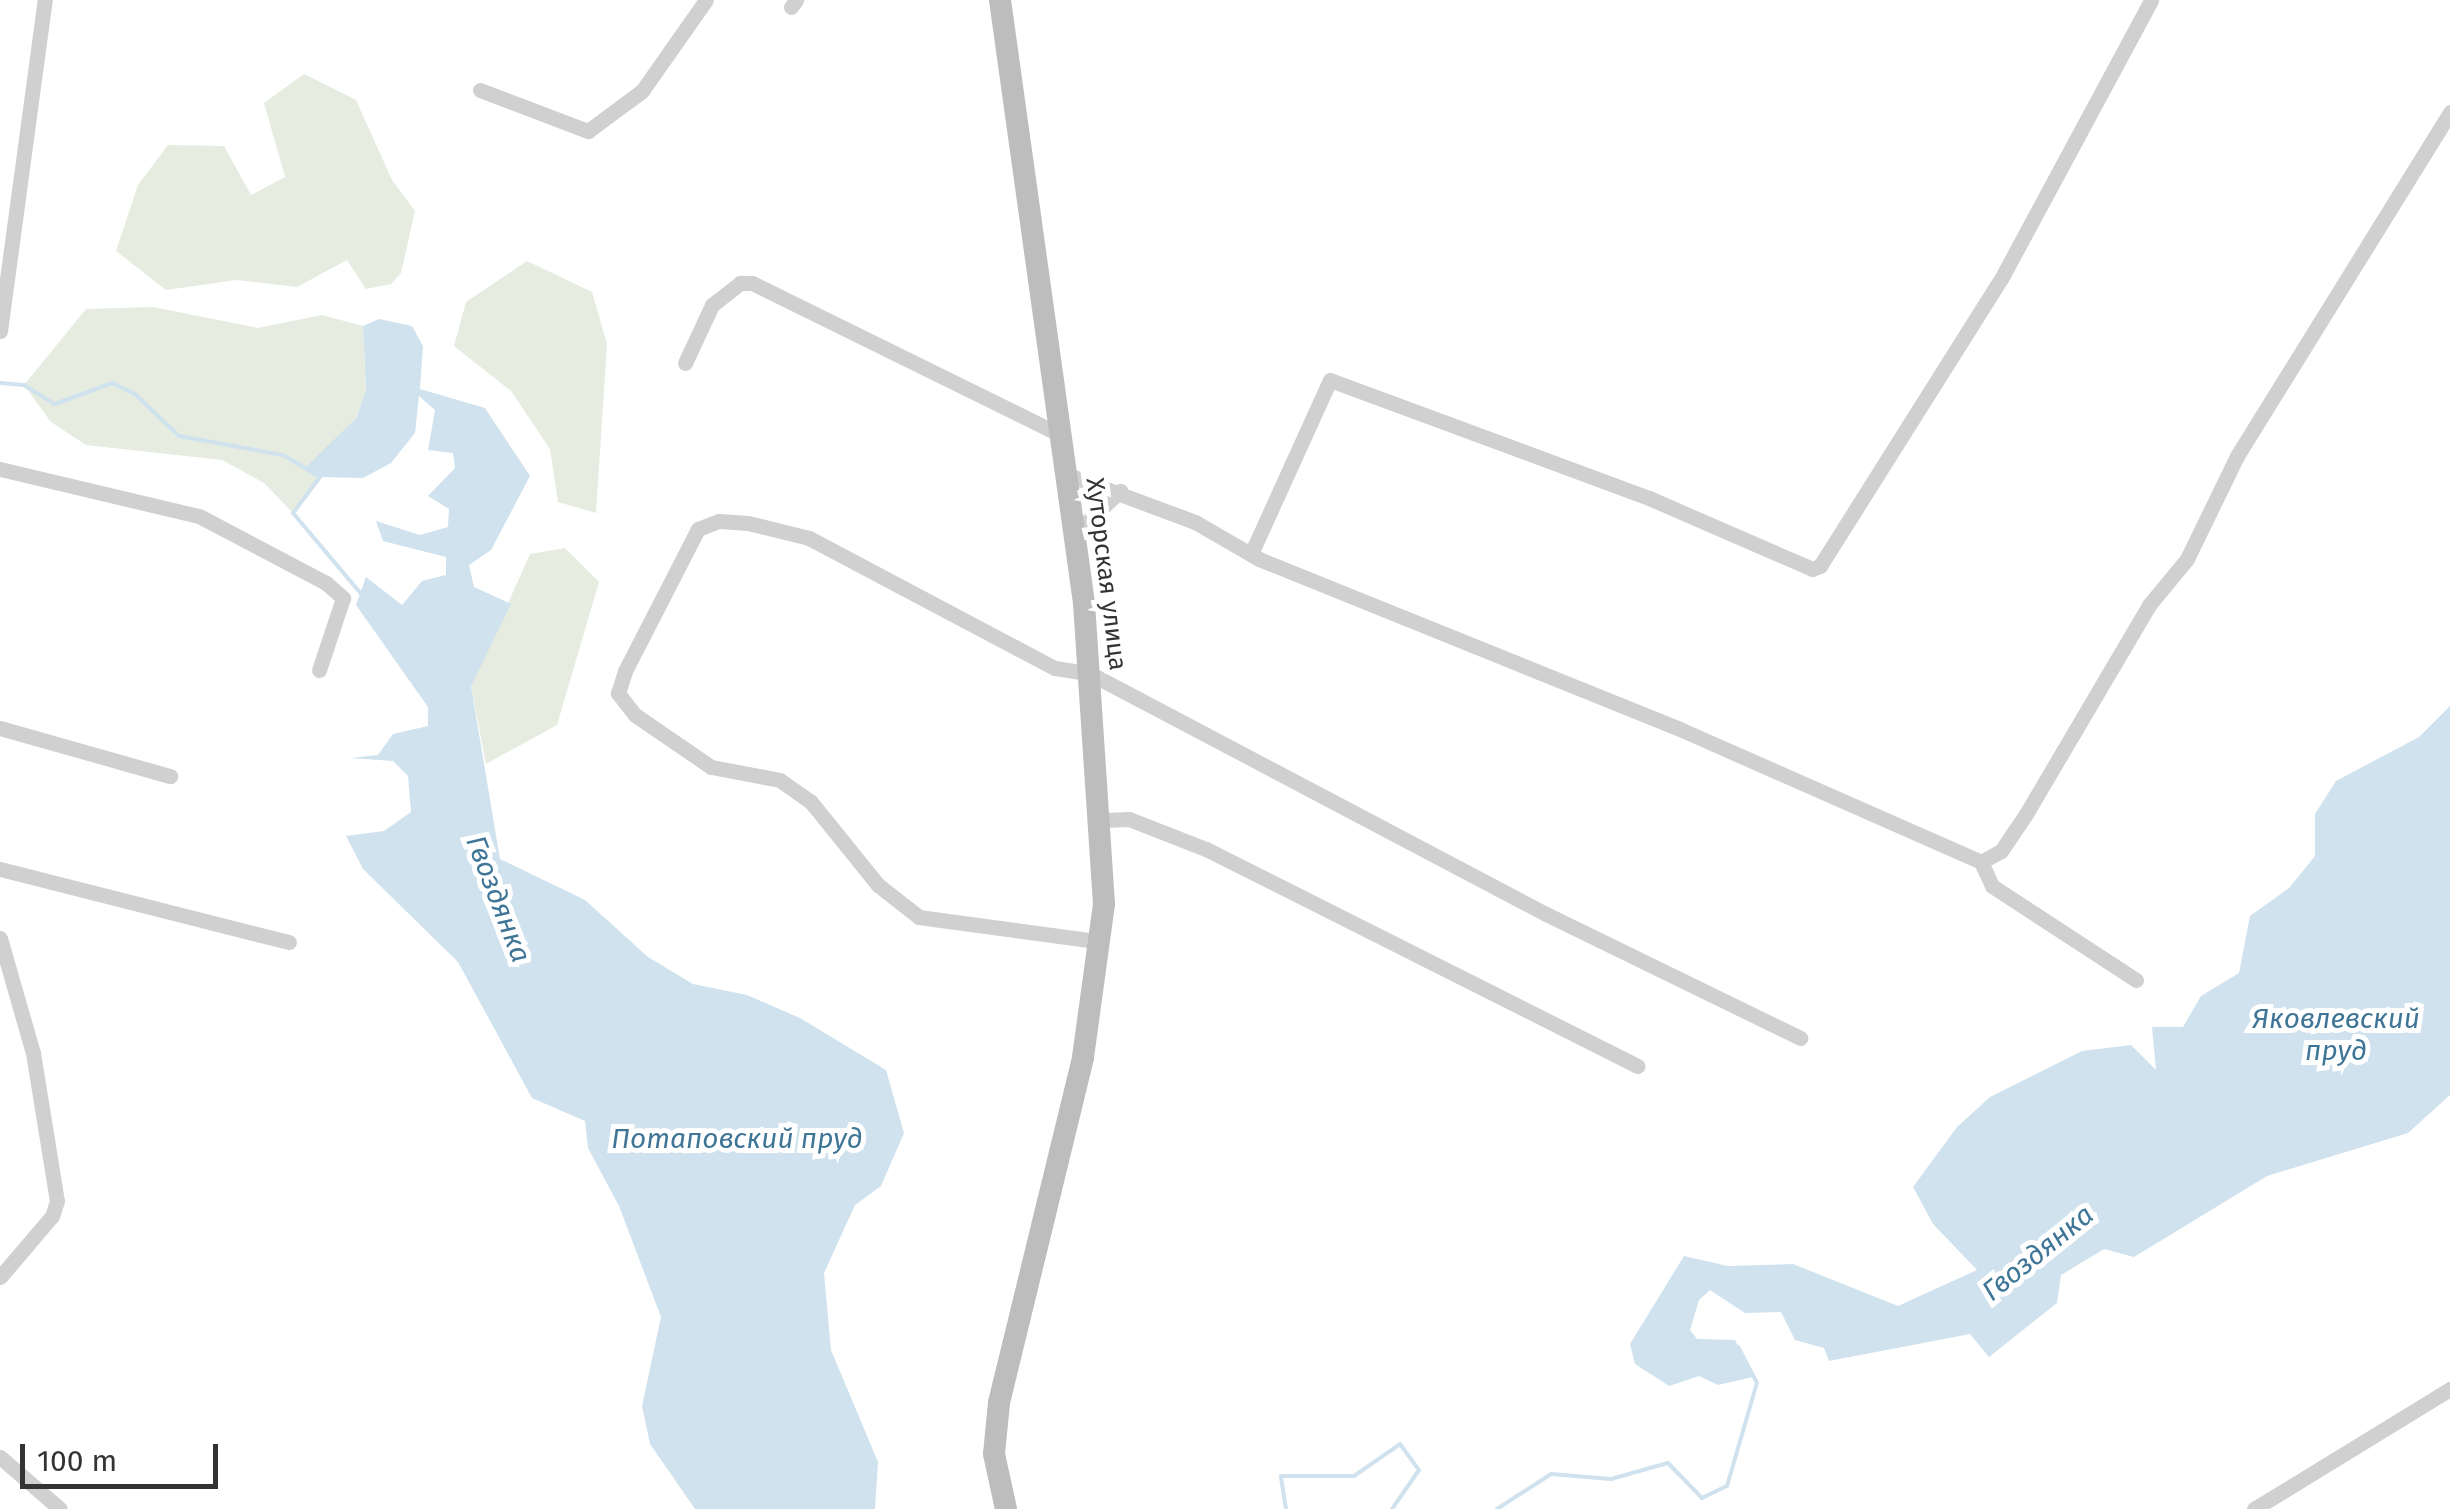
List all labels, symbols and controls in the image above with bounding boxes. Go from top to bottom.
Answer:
street label: Хуторская улица [1079,476,1133,672]
water label: Гвоздянка [458,831,538,967]
water label: Яковлевский пруд [2252,1002,2420,1068]
water label: Потаповский пруд [611,1122,863,1156]
water label: Гвоздянка [1976,1198,2100,1308]
scale bar [25,1424,222,1486]
text: 100 m [37,1443,117,1479]

